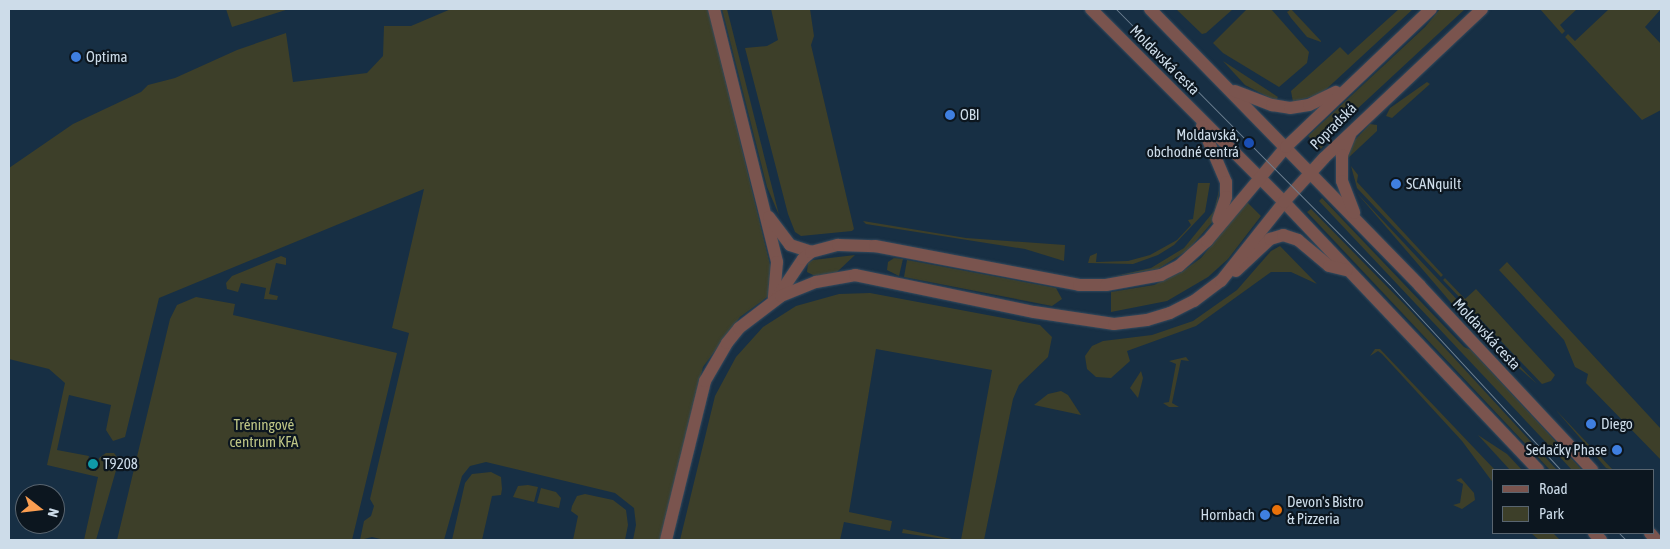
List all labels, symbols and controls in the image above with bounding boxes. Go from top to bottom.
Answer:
street label: Moldavská cesta [1126,21,1204,99]
place label: Optima [86,48,127,66]
marker: Optima [70,51,82,63]
street label: Popradská [1306,99,1360,153]
place label: OBI [960,106,980,124]
marker: OBI [944,109,956,121]
place label: Moldavská, obchodné centrá [1147,125,1239,160]
marker: Moldavská, obchodné centrá [1243,137,1255,149]
place label: SCANquilt [1406,175,1461,193]
marker: SCANquilt [1390,178,1402,190]
street label: Moldavská cesta [1449,295,1525,373]
park label: Tréningové centrum KFA [230,415,298,450]
place label: Diego [1601,415,1633,433]
marker: Diego [1585,418,1597,430]
place label: Sedačky Phase [1526,441,1607,459]
marker: Sedačky Phase [1611,444,1623,456]
place label: T9208 [103,455,138,473]
marker: T9208 [87,458,99,470]
legend [1492,469,1655,534]
text: Road [1539,480,1568,497]
north arrow [15,484,65,534]
place label: Devon's Bistro & Pizzeria [1287,492,1364,527]
marker: Devon's Bistro & Pizzeria [1271,504,1283,516]
text: Park [1539,505,1564,522]
place label: Hornbach [1201,506,1255,524]
text: N [45,507,62,519]
marker: Hornbach [1259,509,1271,521]

